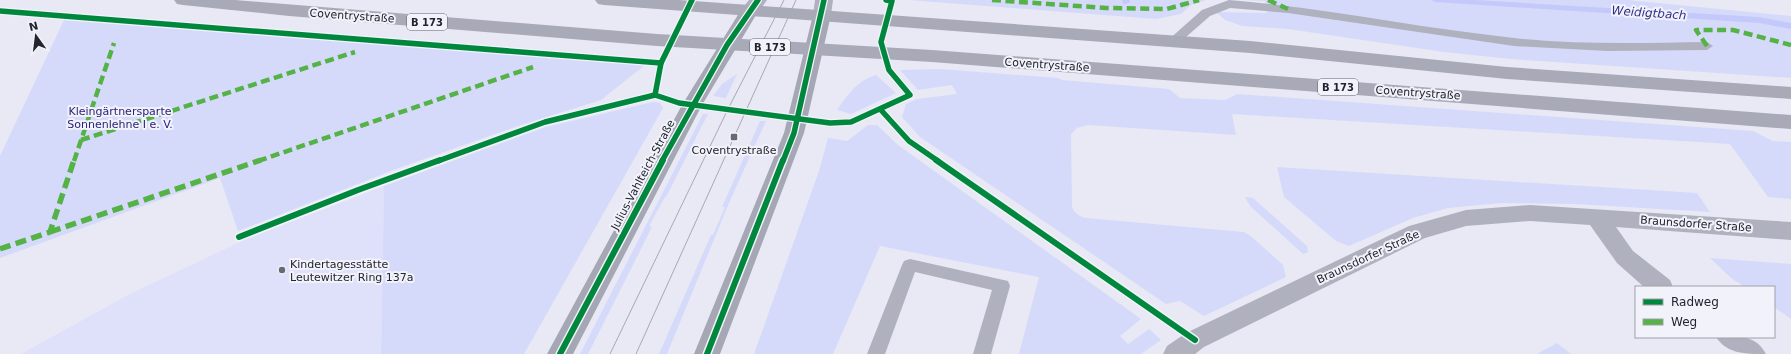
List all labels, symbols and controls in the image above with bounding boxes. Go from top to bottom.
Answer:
water label: Weidigtbach [1611,3,1687,23]
street label: Coventrystraße [309,7,395,25]
road number: B 173 [407,14,447,30]
north arrow [16,16,56,56]
text: N [28,19,40,34]
road number: B 173 [750,39,790,55]
street label: Coventrystraße [1004,56,1090,74]
road number: B 173 [1318,79,1358,95]
street label: Coventrystraße [1375,84,1461,102]
park label: Kleingärtnersparte Sonnenlehne I e. V. [67,105,173,131]
street label: Julius-Vahlteich-Straße [608,117,678,233]
marker: Coventrystraße [729,132,739,142]
place label: Coventrystraße [691,144,777,157]
street label: Braunsdorfer Straße [1640,214,1752,234]
street label: Braunsdorfer Straße [1315,227,1422,286]
place label: Kindertagesstätte Leutewitzer Ring 137a [290,258,414,284]
marker: Kindertagesstätte Leutewitzer Ring 137a [277,265,287,275]
legend [1635,286,1775,338]
text: Radweg [1671,295,1719,309]
text: Weg [1671,315,1697,329]

